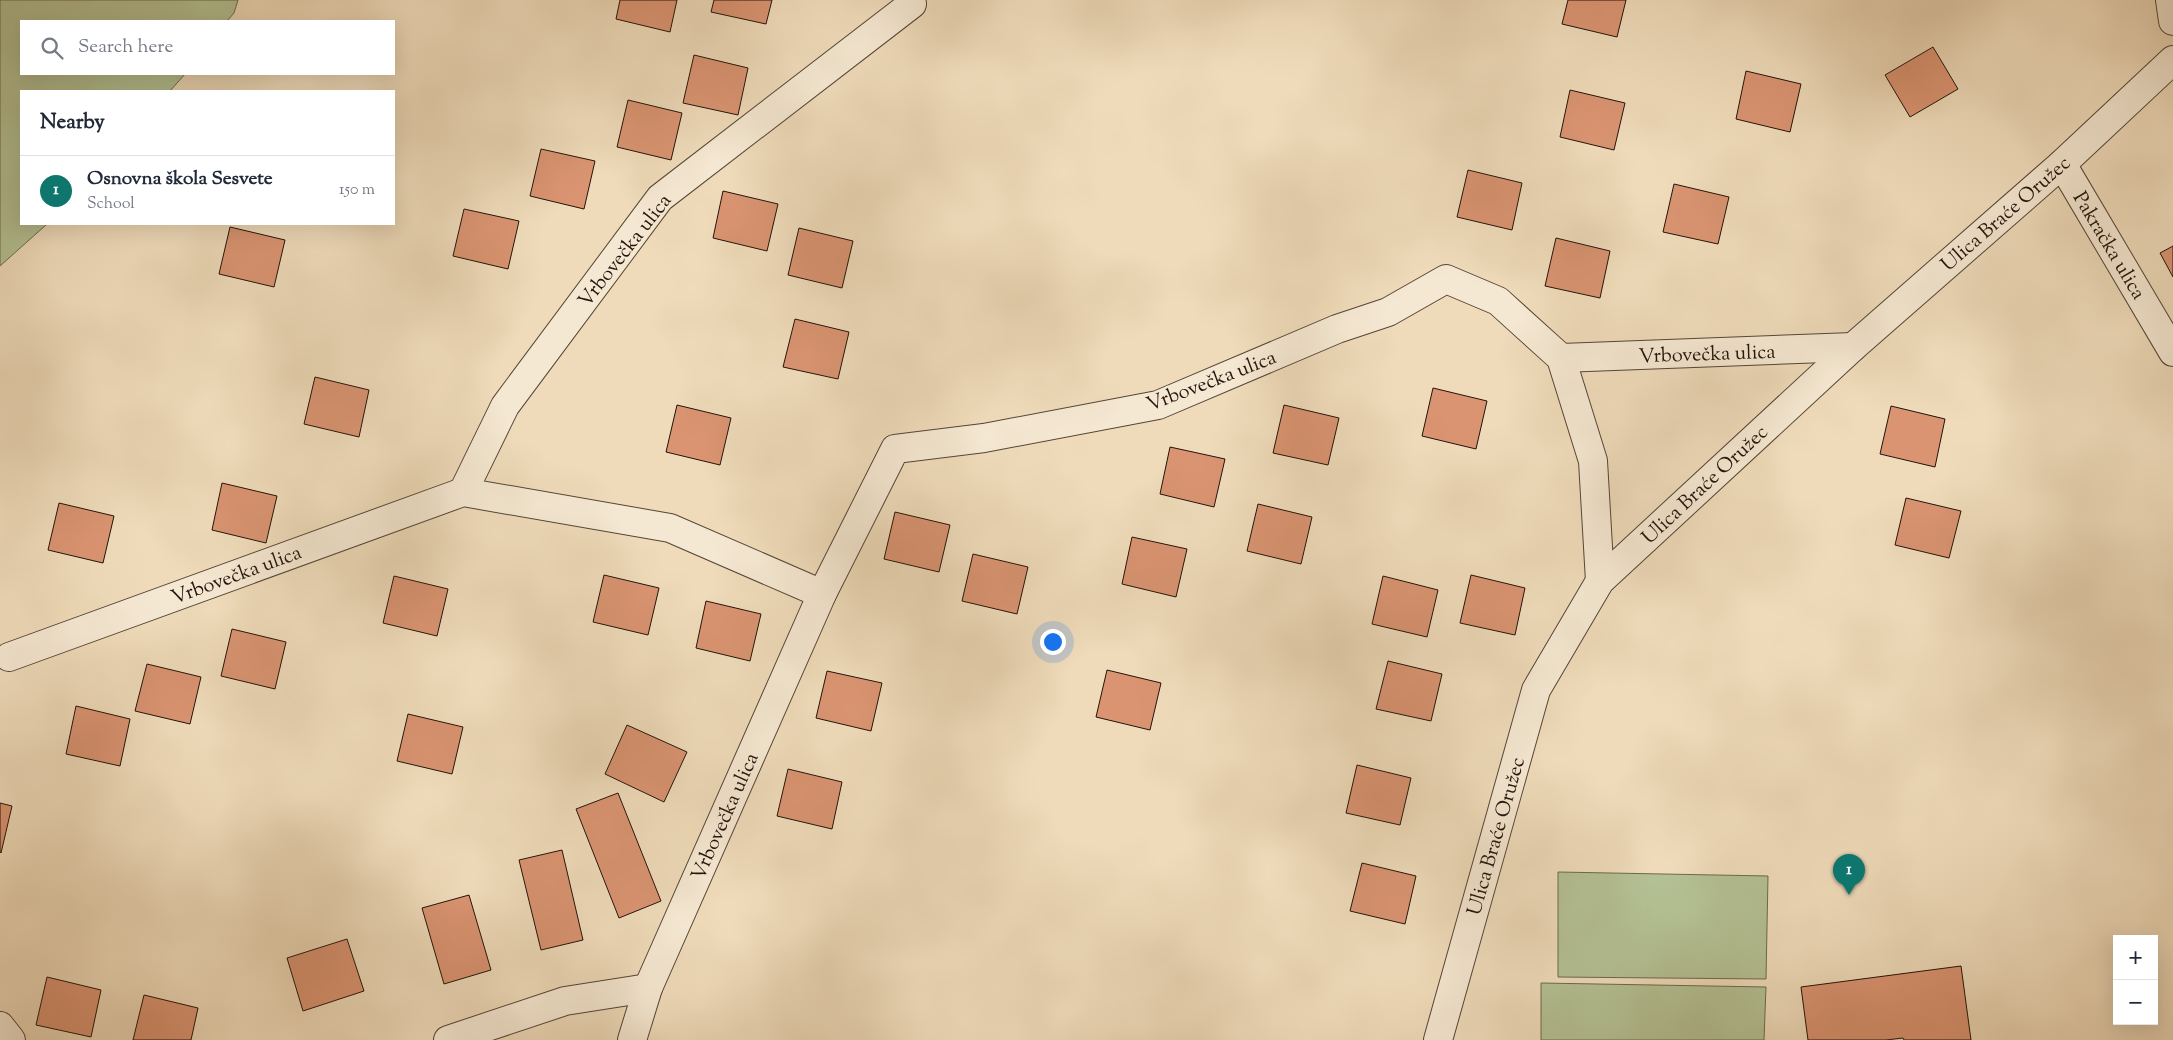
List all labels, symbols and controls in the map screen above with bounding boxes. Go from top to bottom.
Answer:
search box [20,20,395,75]
icon: search [38,34,66,62]
text: Search here [78,34,173,61]
text: Nearby [40,108,105,138]
street label: Ulica Braće Oružec [1935,150,2078,280]
text: Osnovna škola Sesvete [87,166,273,193]
text: 1 [53,179,59,202]
text: 150 m [339,179,375,202]
street label: Pakračka ulica [2064,187,2152,306]
street label: Vrbovečka ulica [572,189,680,314]
text: School [87,193,135,216]
street label: Vrbovečka ulica [1638,339,1776,372]
street label: Vrbovečka ulica [1143,344,1281,420]
street label: Ulica Braće Oružec [1636,419,1775,552]
street label: Vrbovečka ulica [168,539,306,613]
your location [1040,629,1066,655]
street label: Vrbovečka ulica [685,749,767,886]
street label: Ulica Braće Oružec [1461,754,1534,919]
pin: 1 [1833,854,1865,895]
map controls [2113,935,2158,1025]
button: + [2113,935,2158,980]
button: − [2113,980,2158,1025]

